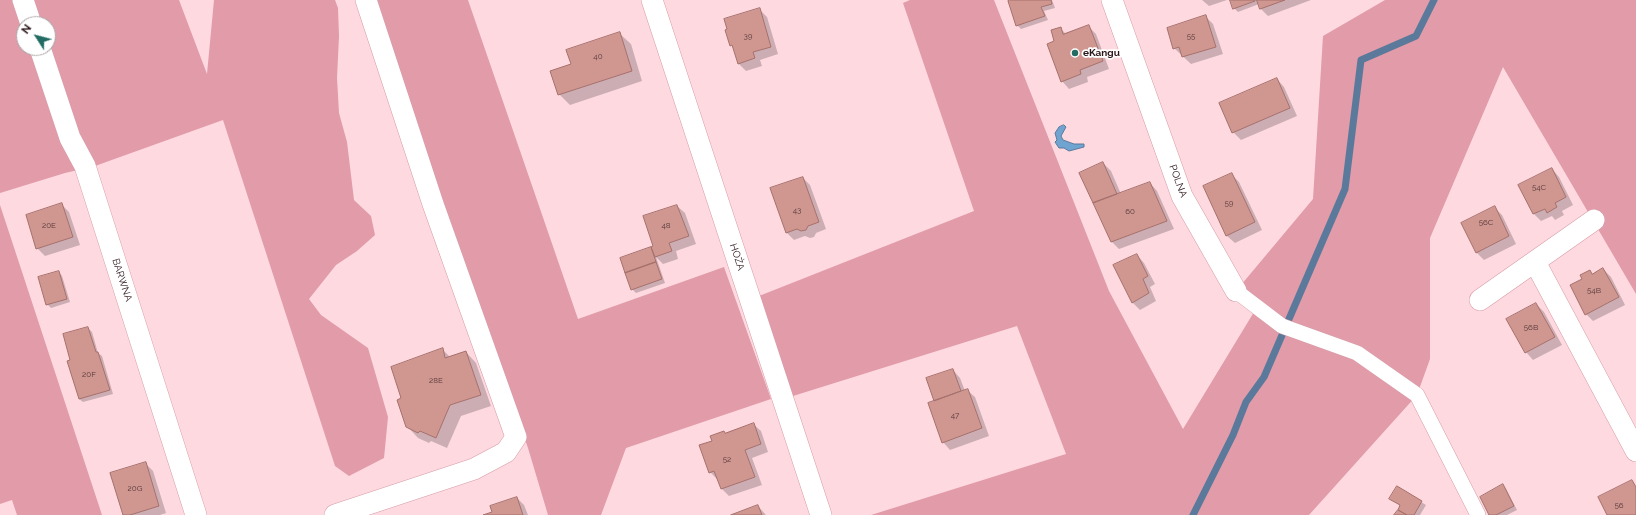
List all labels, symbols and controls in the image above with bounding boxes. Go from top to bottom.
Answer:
north arrow [16,16,56,56]
text: N [19,22,34,36]
house number: 39 [744,32,752,42]
house number: 55 [1187,32,1195,42]
place label: eKangu [1083,47,1120,59]
marker: eKangu [1070,48,1080,58]
house number: 40 [593,52,603,62]
street label: POLNA [1167,163,1189,199]
house number: 54C [1532,183,1546,193]
house number: 59 [1224,199,1234,209]
house number: 43 [793,206,801,216]
house number: 60 [1125,207,1135,217]
house number: 56C [1479,218,1493,228]
house number: 20E [42,221,56,231]
house number: 48 [661,221,671,231]
street label: HOŻA [727,242,747,272]
street label: BARWNA [109,257,135,303]
house number: 54B [1587,286,1601,296]
house number: 56B [1524,323,1538,333]
house number: 20F [82,370,96,380]
house number: 28E [429,376,443,386]
house number: 47 [951,411,959,421]
house number: 52 [723,455,731,465]
house number: 20G [128,484,142,494]
house number: 56 [1614,501,1624,511]

